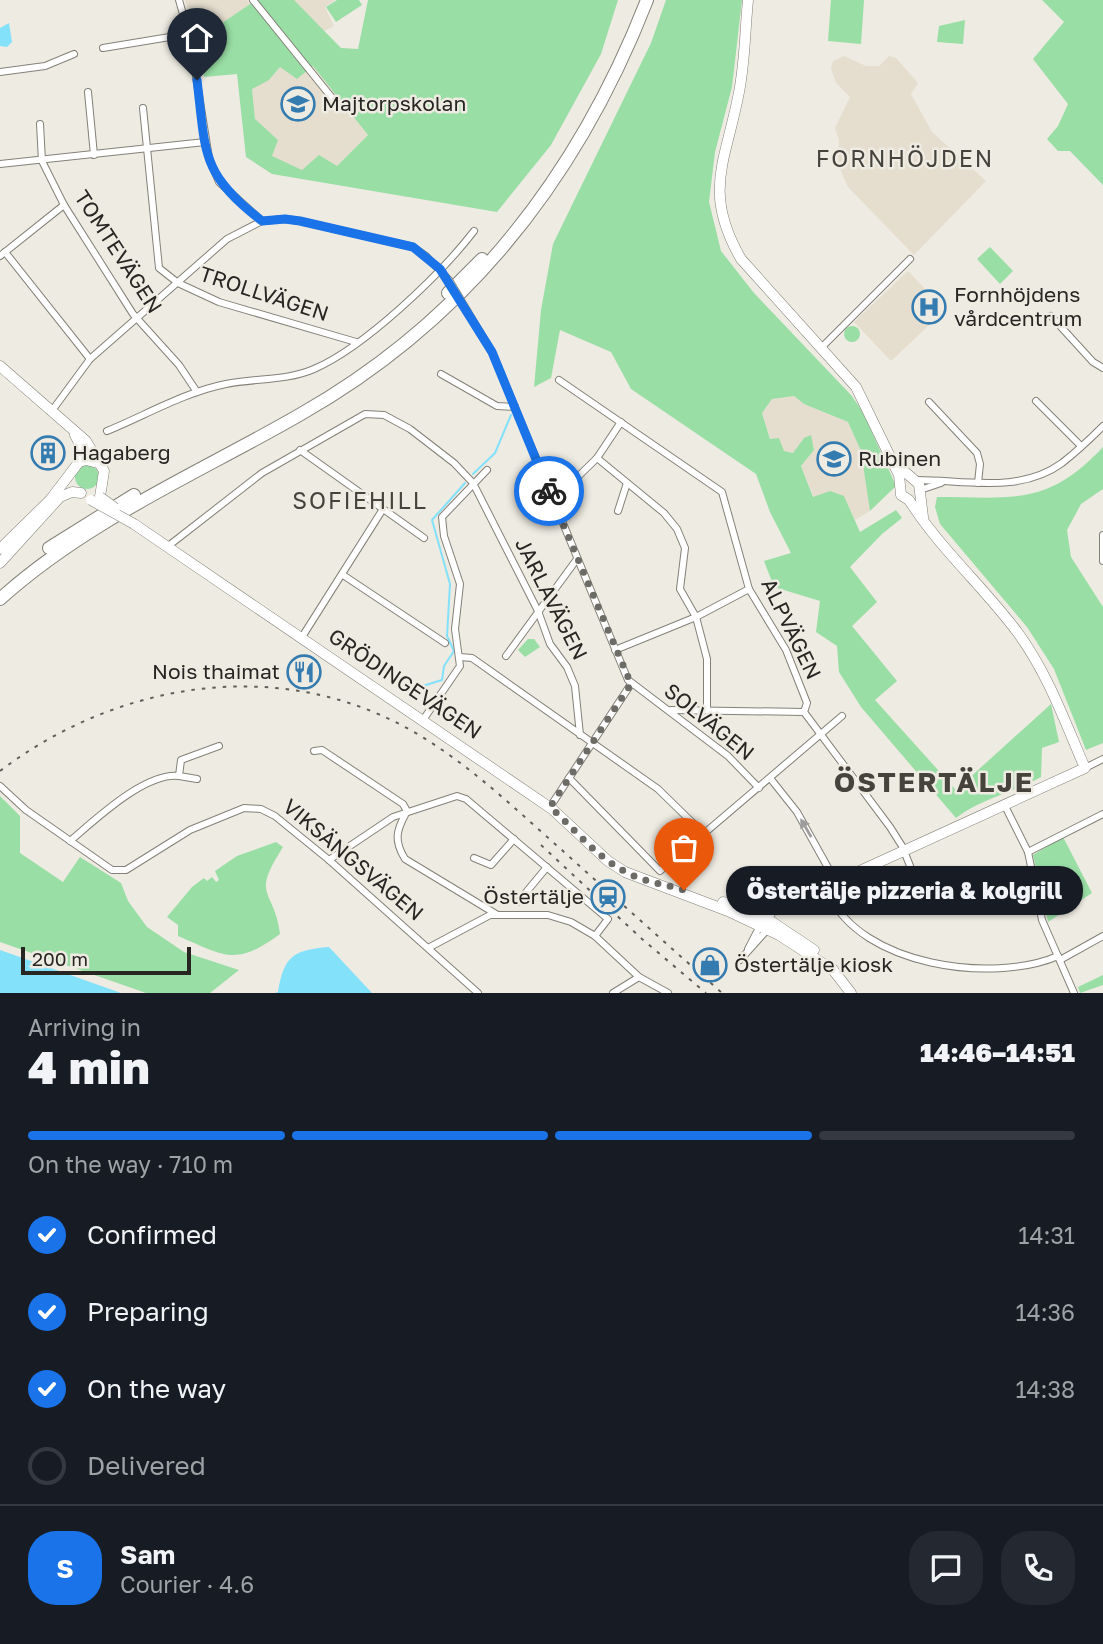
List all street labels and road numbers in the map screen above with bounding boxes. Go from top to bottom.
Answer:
street label: TOMTEVÄGEN [69,185,168,318]
street label: TROLLVÄGEN [197,260,332,326]
street label: JARLAVÄGEN [510,533,594,664]
street label: ALPVÄGEN [756,574,827,683]
street label: GRÖDINGEVÄGEN [324,622,487,744]
street label: SOLVÄGEN [659,677,760,765]
street label: VIKSÄNGSVÄGEN [278,793,429,926]

